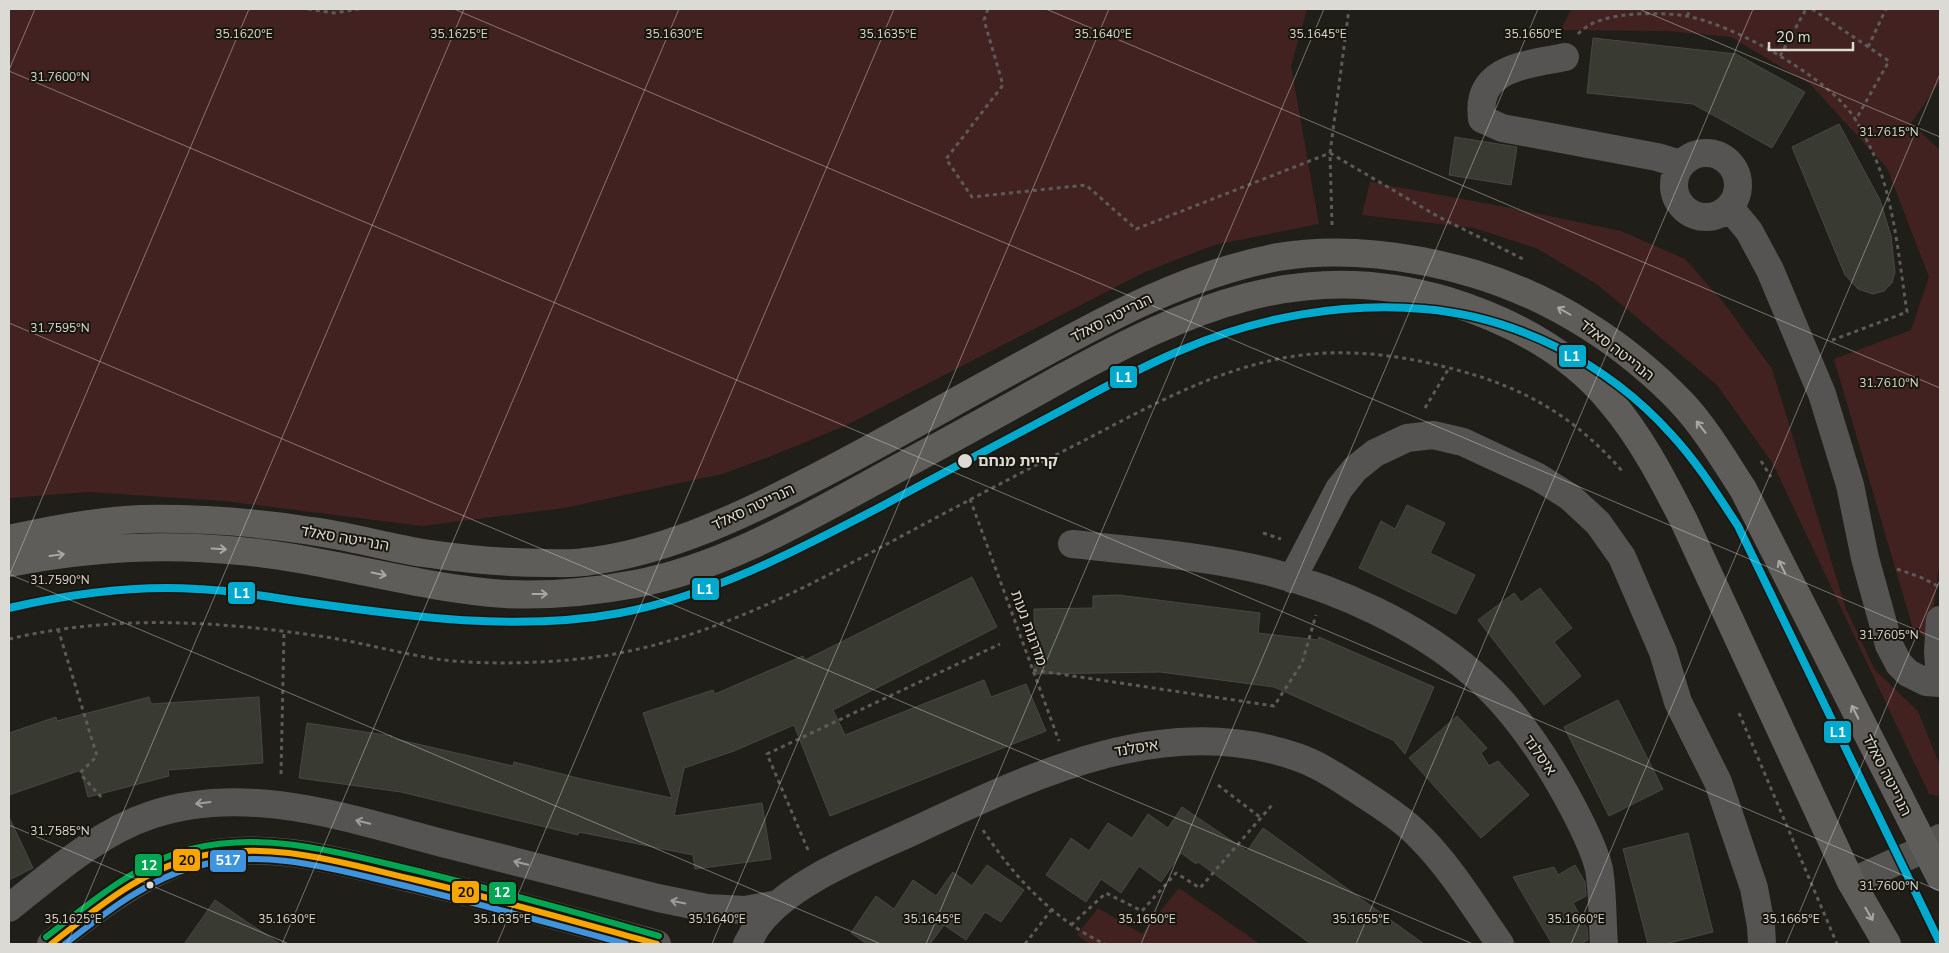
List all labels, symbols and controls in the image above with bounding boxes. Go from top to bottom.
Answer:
scale bar [1769,20,1853,52]
text: 35.1620°E [215,26,273,42]
text: 35.1625°E [430,26,488,42]
text: 35.1630°E [645,26,703,42]
text: 35.1635°E [859,26,917,42]
text: 35.1640°E [1074,26,1132,42]
text: 35.1645°E [1289,26,1347,42]
text: 35.1650°E [1504,26,1562,42]
text: 20 m [1776,27,1811,47]
text: 31.7600°N [30,69,90,85]
text: 31.7615°N [1859,124,1919,140]
street label: הנרייטה סאלד [1067,289,1155,347]
one-way arrow [1558,306,1572,316]
street label: הנרייטה סאלד [1576,315,1658,385]
text: 31.7595°N [30,320,90,336]
line badge: L1 [1558,344,1587,368]
text: L1 [1564,347,1580,366]
line badge: L1 [1109,365,1138,389]
text: L1 [1116,368,1132,387]
text: 31.7610°N [1859,375,1919,391]
one-way arrow [1695,421,1706,434]
place label: קריית מנחם [978,451,1058,471]
marker: קריית מנחם [956,452,974,470]
street label: הנרייטה סאלד [708,479,798,535]
street label: הנרייטה סאלד [299,520,391,556]
one-way arrow [210,545,226,554]
one-way arrow [48,549,64,559]
one-way arrow [1777,559,1787,574]
one-way arrow [371,570,387,580]
text: 31.7590°N [30,572,90,588]
line badge: L1 [691,577,720,601]
text: L1 [697,580,713,599]
line badge: L1 [227,581,256,605]
text: L1 [234,584,250,603]
street label: מדרגות נעות [1006,587,1052,669]
one-way arrow [532,589,548,599]
text: 31.7605°N [1859,627,1919,643]
one-way arrow [1850,705,1859,720]
line badge: L1 [1823,720,1852,744]
text: L1 [1830,723,1846,742]
street label: איסלנד [1519,731,1561,779]
street label: הנרייטה סאלד [1858,731,1916,819]
street label: איסלנד [1112,735,1160,761]
one-way arrow [195,798,211,808]
one-way arrow [356,817,372,827]
text: 31.7585°N [30,823,90,839]
line badge: 20 [172,848,201,872]
line badge: 517 [209,849,247,873]
text: 20 [179,851,195,870]
text: 517 [215,851,241,870]
line badge: 12 [134,853,163,877]
text: 12 [141,856,157,875]
one-way arrow [513,858,529,867]
text: 31.7600°N [1859,878,1919,894]
unlabelled marker [145,880,155,890]
line badge: 20 [451,880,480,904]
line badge: 12 [488,881,517,905]
text: 20 [458,883,474,902]
text: 12 [494,883,510,902]
one-way arrow [671,897,687,907]
one-way arrow [1864,906,1874,920]
text: 35.1625°E [44,911,102,927]
text: 35.1630°E [258,911,316,927]
text: 35.1635°E [473,911,531,927]
text: 35.1640°E [688,911,746,927]
text: 35.1645°E [903,911,961,927]
text: 35.1650°E [1118,911,1176,927]
text: 35.1655°E [1332,911,1390,927]
text: 35.1660°E [1547,911,1605,927]
text: 35.1665°E [1762,911,1820,927]

